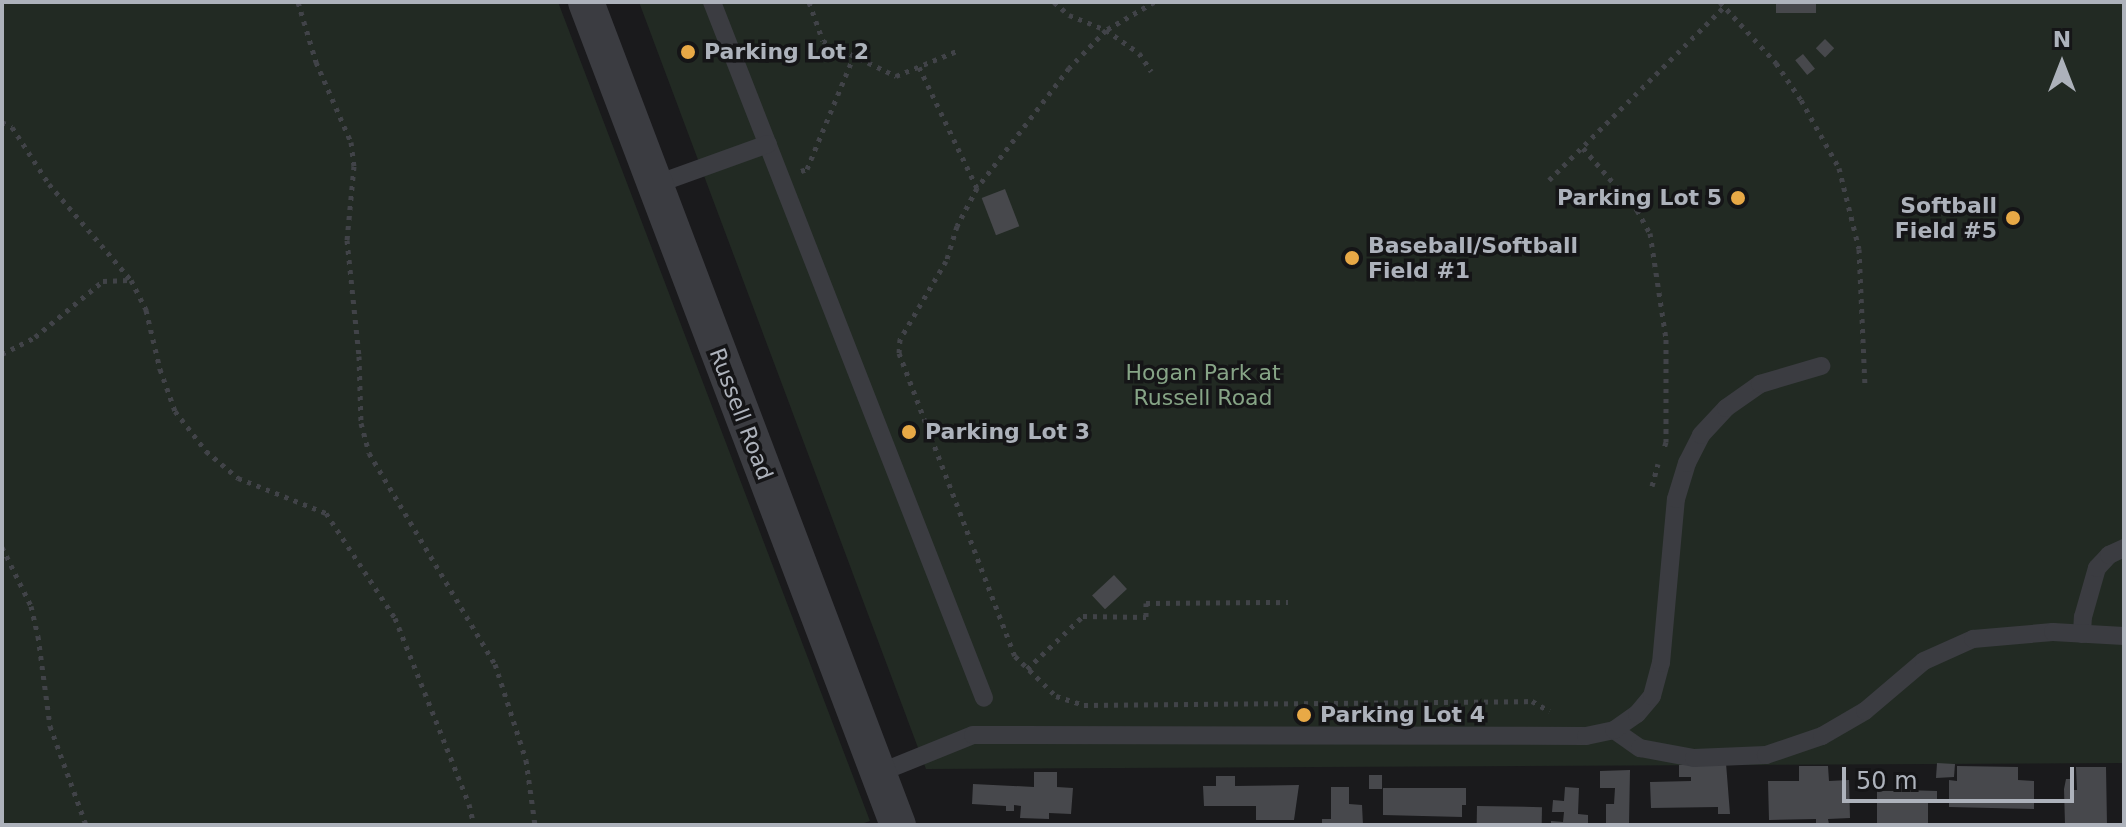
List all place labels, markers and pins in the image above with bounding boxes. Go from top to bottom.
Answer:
place label: Parking Lot 2 [704,39,869,65]
marker: Parking Lot 2 [679,43,697,61]
place label: Parking Lot 5 [1557,185,1722,211]
marker: Parking Lot 5 [1729,189,1747,207]
place label: Softball Field #5 [1895,192,1997,244]
marker: Softball Field #5 [2004,209,2022,227]
place label: Baseball/Softball Field #1 [1368,232,1578,284]
marker: Baseball/Softball Field #1 [1343,249,1361,267]
place label: Parking Lot 3 [925,419,1090,445]
marker: Parking Lot 3 [900,423,918,441]
place label: Parking Lot 4 [1320,702,1485,728]
marker: Parking Lot 4 [1295,706,1313,724]

